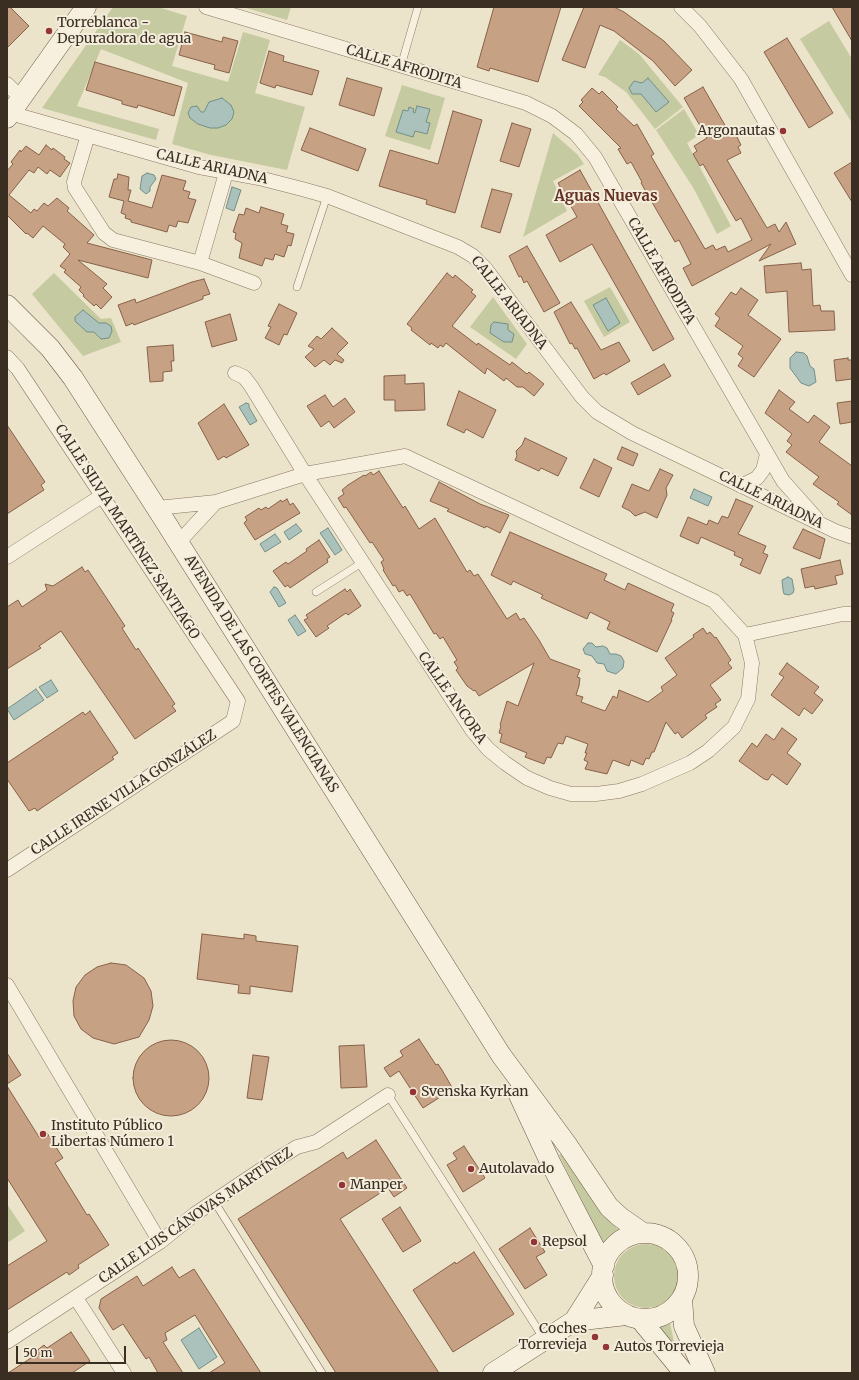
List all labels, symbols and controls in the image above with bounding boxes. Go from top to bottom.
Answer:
place label: Torreblanca - Depuradora de agua [57,15,191,48]
marker: Torreblanca - Depuradora de agua [44,26,54,36]
street label: CALLE AFRODITA [344,41,464,93]
place label: Argonautas [697,123,775,139]
marker: Argonautas [778,126,788,136]
street label: CALLE ARIADNA [155,146,269,188]
district label: Aguas Nuevas [554,188,658,206]
street label: CALLE AFRODITA [624,215,698,327]
street label: CALLE ARIADNA [467,253,551,353]
street label: CALLE SILVIA MARTÍNEZ SANTIAGO [51,421,203,643]
street label: CALLE ARIADNA [716,467,826,533]
street label: AVENIDA DE LAS CORTES VALENCIANAS [180,552,342,796]
street label: CALLE ANCORA [414,649,490,747]
street label: CALLE IRENE VILLA GONZÁLEZ [28,727,220,859]
place label: Svenska Kyrkan [421,1084,529,1100]
marker: Svenska Kyrkan [408,1087,418,1097]
place label: Instituto Público Libertas Número 1 [51,1118,174,1150]
marker: Instituto Público Libertas Número 1 [38,1129,48,1139]
street label: CALLE LUIS CÁNOVAS MARTÍNEZ [96,1145,296,1287]
place label: Autolavado [479,1161,554,1177]
marker: Autolavado [466,1164,476,1174]
place label: Manper [350,1177,403,1193]
marker: Manper [337,1180,347,1190]
place label: Repsol [542,1234,587,1250]
marker: Repsol [529,1237,539,1247]
place label: Coches Torrevieja [518,1321,587,1354]
marker: Coches Torrevieja [590,1332,600,1342]
scale bar [18,1338,128,1364]
place label: Autos Torrevieja [614,1339,724,1355]
marker: Autos Torrevieja [601,1342,611,1352]
text: 50 m [23,1345,52,1360]

